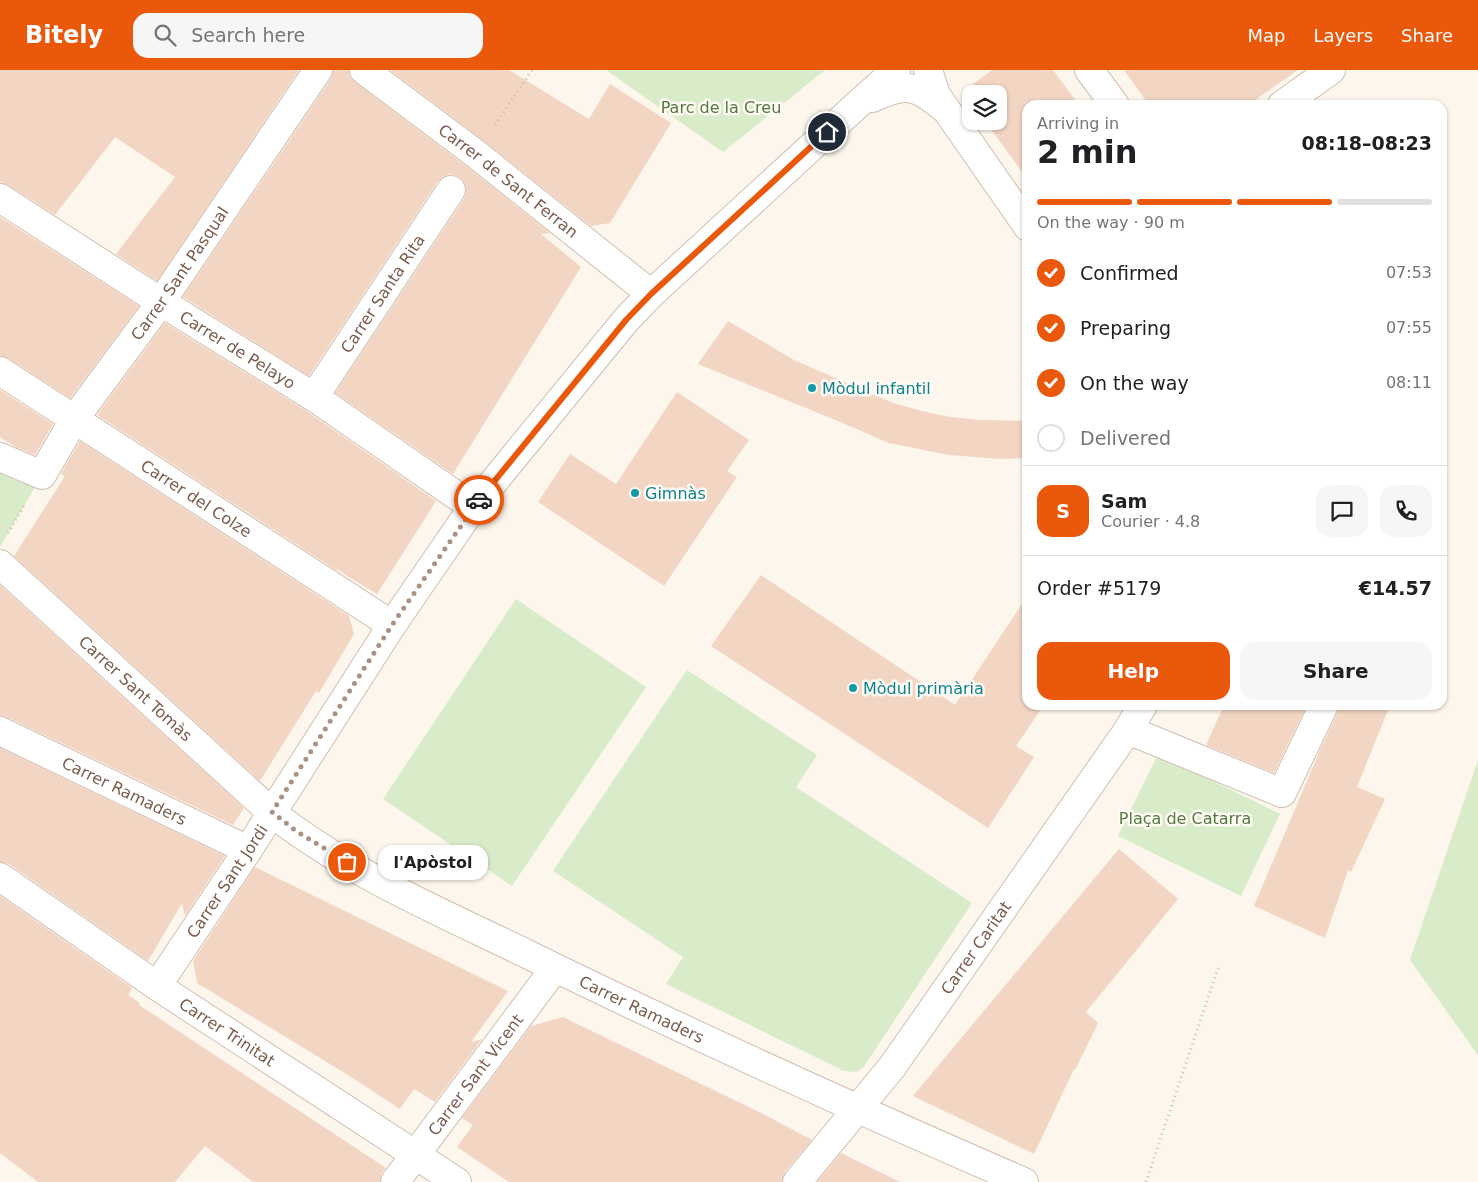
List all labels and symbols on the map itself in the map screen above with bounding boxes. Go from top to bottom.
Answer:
park label: Parc de la Creu [661,98,781,117]
pin [806,111,848,153]
street label: Carrer de Sant Ferran [435,120,582,242]
street label: Carrer Sant Pasqual [127,203,232,344]
street label: Carrer Santa Rita [336,231,428,356]
street label: Carrer de Pelayo [176,307,299,393]
place label: Mòdul infantil [822,379,931,398]
marker: Mòdul infantil [806,382,818,394]
street label: Carrer del Colze [137,455,255,541]
courier [454,475,504,525]
place label: Gimnàs [645,484,706,503]
marker: Gimnàs [629,487,641,499]
street label: Carrer Sant Tomàs [75,632,196,745]
place label: Mòdul primària [863,679,984,698]
marker: Mòdul primària [847,682,859,694]
street label: Carrer Ramaders [59,753,190,829]
park label: Plaça de Catarra [1119,809,1251,828]
street label: Carrer Sant Jordi [182,821,271,941]
pin [326,841,368,883]
callout: l'Apòstol [377,844,487,880]
street label: Carrer Caritat [936,897,1015,998]
street label: Carrer Ramaders [576,971,707,1047]
street label: Carrer Trinitat [176,994,279,1070]
street label: Carrer Sant Vicent [424,1010,527,1139]

